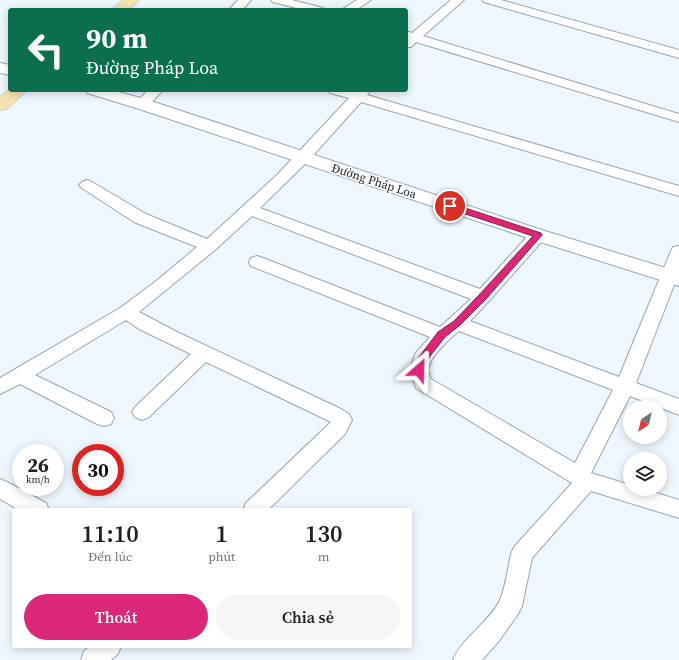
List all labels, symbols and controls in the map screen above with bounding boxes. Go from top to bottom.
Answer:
text: 90 m [86,19,148,57]
icon: left [20,24,72,76]
text: Đường Pháp Loa [86,55,218,80]
street label: Đường Pháp Loa [330,160,419,203]
pin [433,189,467,223]
icon: arrive [439,195,461,217]
position arrow [398,349,440,391]
north arrow [623,400,667,444]
map controls [623,400,667,496]
speed limit sign: 30 [72,444,124,496]
text: 26 [27,451,49,479]
button: layers [623,452,667,496]
text: km/h [26,473,50,486]
text: 11:10 [82,517,139,550]
text: 1 [216,517,228,550]
text: 130 [305,517,342,550]
text: Đến lúc [88,548,132,565]
text: phút [208,548,235,565]
text: m [318,548,330,565]
button: Thoát [24,594,208,640]
button: Chia sẻ [216,594,400,640]

